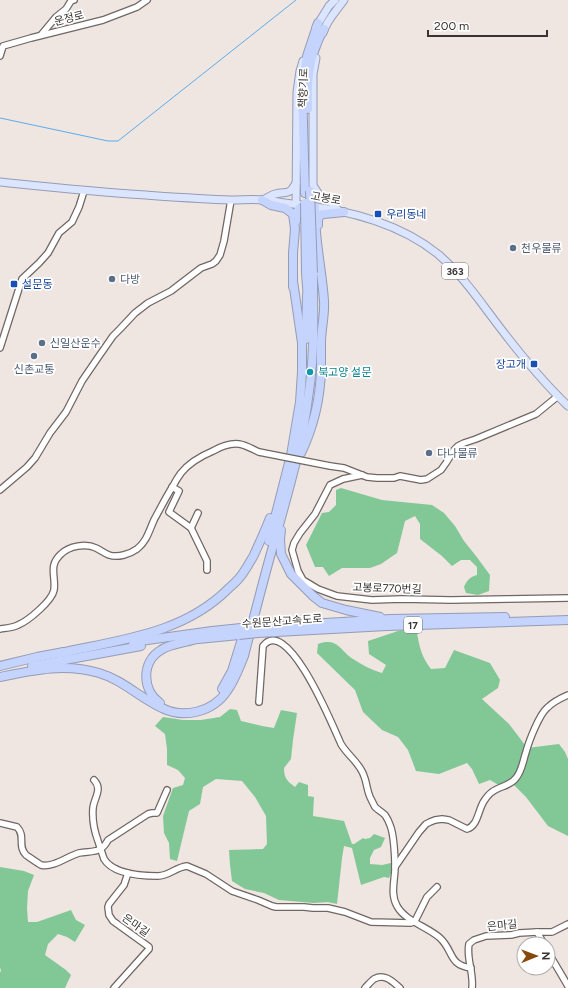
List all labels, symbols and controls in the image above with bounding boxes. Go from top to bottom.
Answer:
street label: 운정로 [53,9,85,28]
scale bar [428,12,547,38]
text: 200 m [434,19,469,33]
street label: 책향기로 [296,68,311,108]
street label: 고봉로 [310,189,342,208]
place label: 우리동네 [386,208,426,221]
marker: 우리동네 [373,209,383,219]
place label: 천우물류 [521,242,561,255]
marker: 천우물류 [508,243,518,253]
road number: 363 [442,263,468,279]
place label: 다방 [120,273,140,286]
marker: 다방 [107,274,117,284]
place label: 설문동 [22,278,52,291]
marker: 설문동 [9,279,19,289]
place label: 신일산운수 [50,337,101,350]
marker: 신일산운수 [37,338,47,348]
marker: 신촌교통 [29,351,39,361]
place label: 장고개 [496,358,526,371]
marker: 장고개 [529,359,539,369]
place label: 신촌교통 [14,363,54,376]
place label: 북고양 설문 [318,366,371,379]
marker: 북고양 설문 [305,367,315,377]
place label: 다나물류 [437,447,477,460]
marker: 다나물류 [424,448,434,458]
street label: 고봉로770번길 [352,581,422,596]
street label: 수원문산고속도로 [241,612,323,631]
road number: 17 [404,617,422,633]
street label: 은마길 [120,911,152,939]
street label: 은마길 [486,917,518,934]
north arrow [516,936,556,976]
text: N [539,951,552,960]

